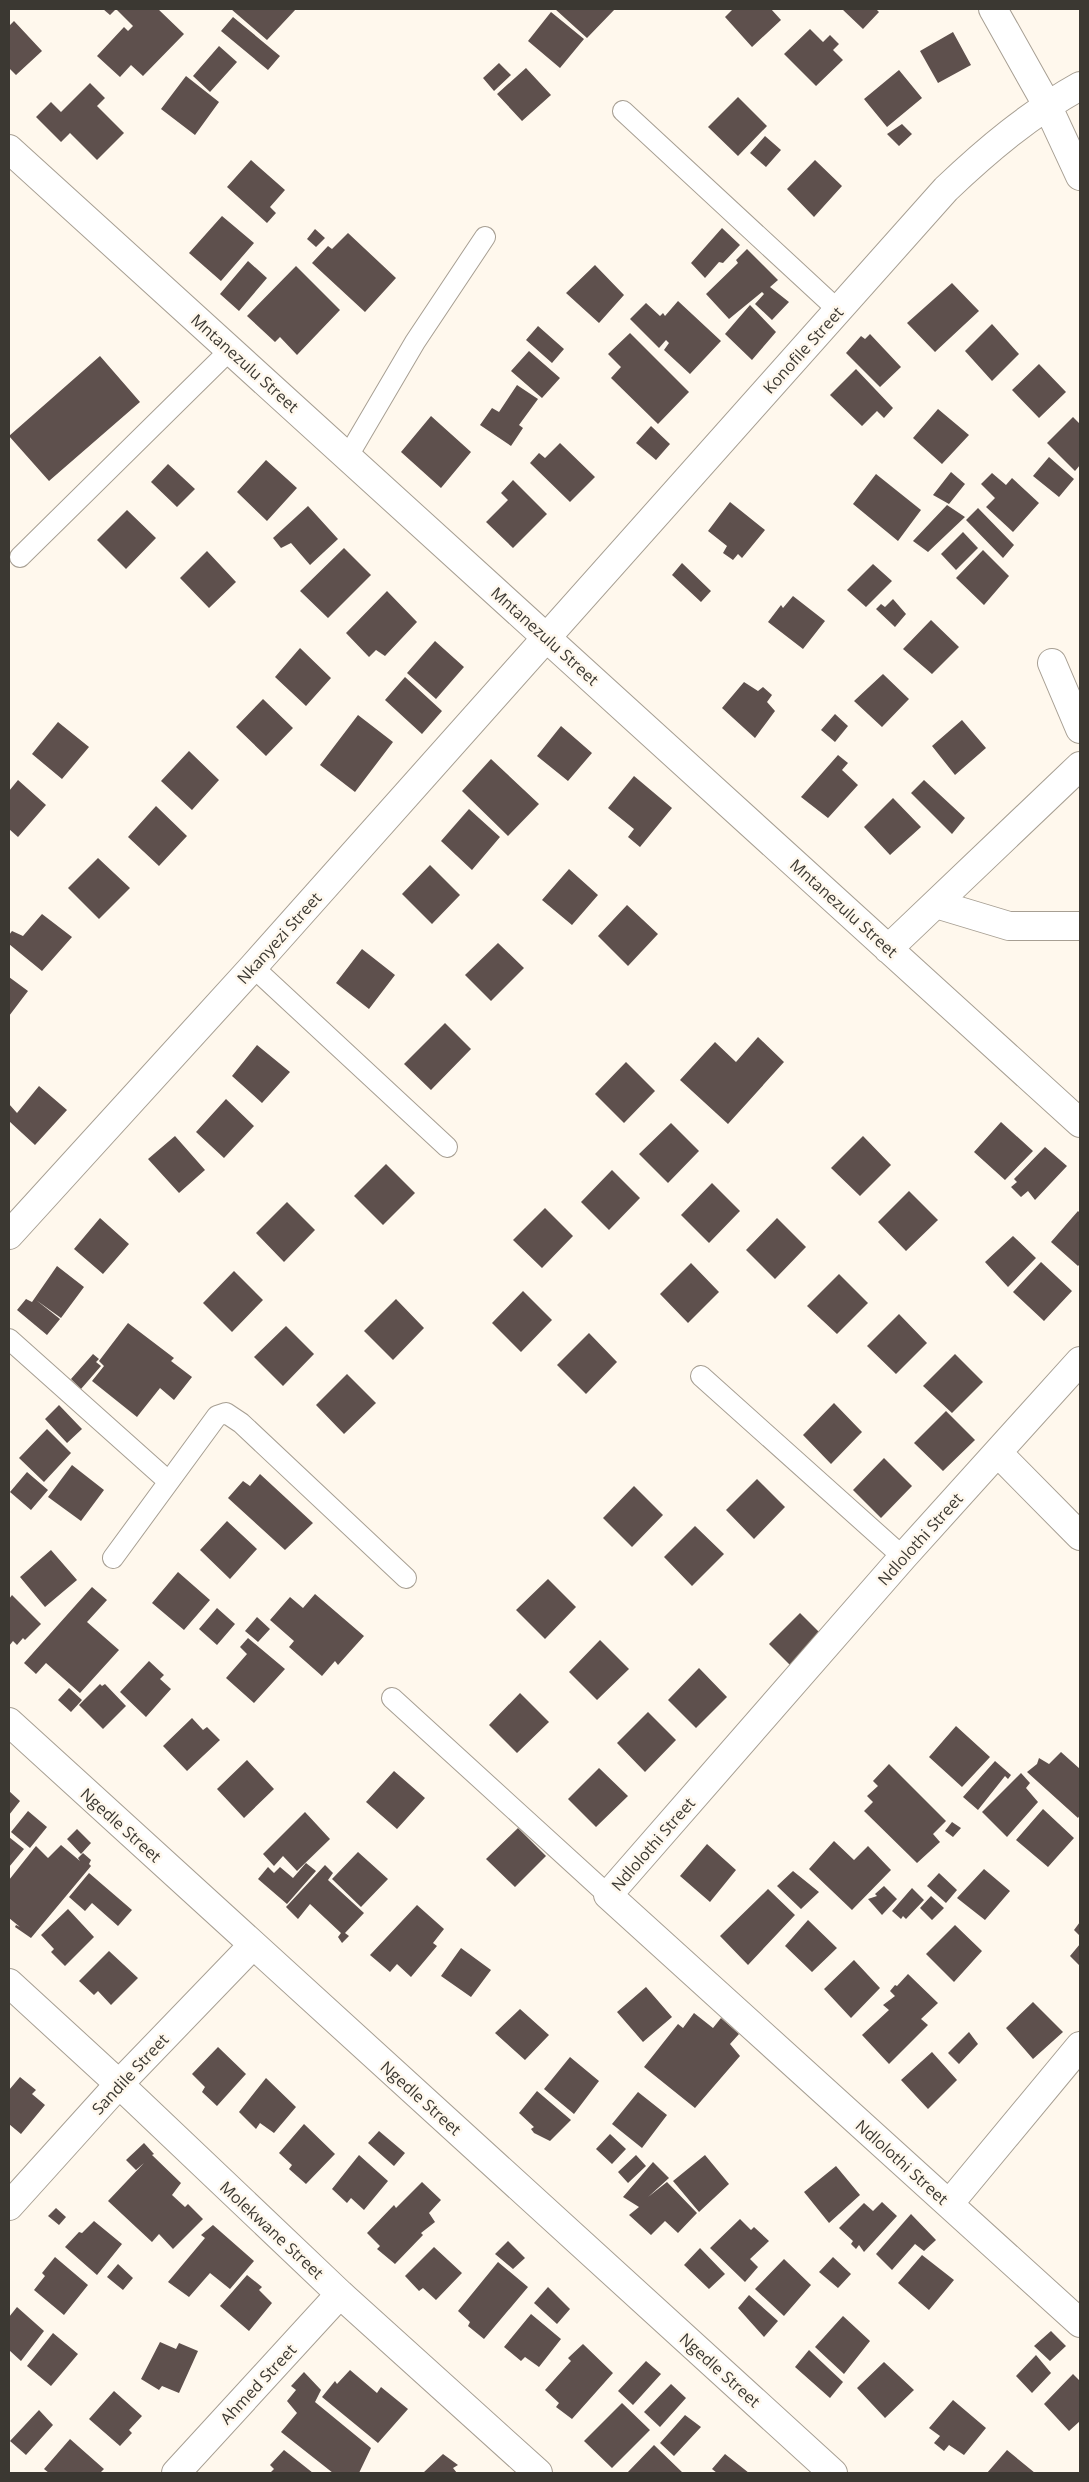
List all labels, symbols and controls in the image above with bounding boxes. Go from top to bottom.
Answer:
street label: Konofile Street [758,301,848,398]
street label: Mntanezulu Street [187,309,304,417]
street label: Mntanezulu Street [487,582,604,690]
street label: Mntanezulu Street [786,854,903,962]
street label: Nkanyezi Street [232,887,326,989]
street label: Ndlolothi Street [872,1488,968,1590]
street label: Ngedle Street [76,1783,166,1867]
street label: Ndlolothi Street [606,1792,700,1896]
street label: Sandile Street [87,2029,173,2119]
street label: Ngedle Street [376,2056,466,2140]
street label: Ndlolothi Street [851,2114,953,2210]
street label: Molekwane Street [215,2176,329,2284]
street label: Ngedle Street [675,2328,765,2412]
street label: Ahmed Street [215,2339,301,2429]

